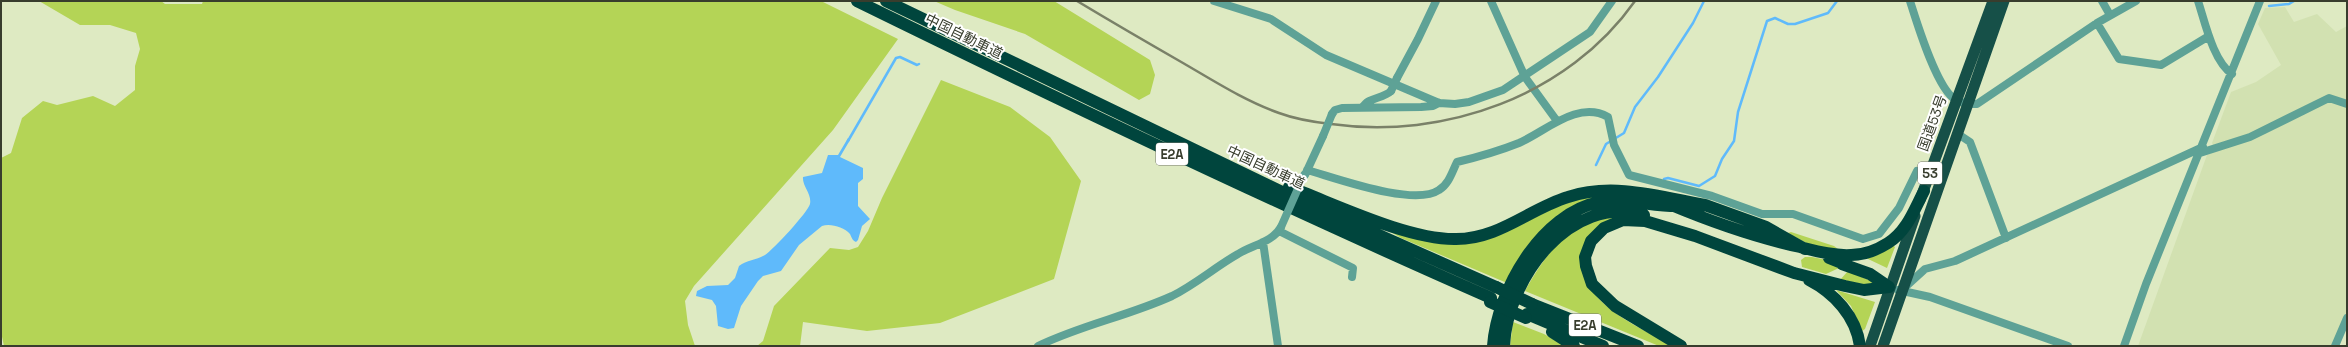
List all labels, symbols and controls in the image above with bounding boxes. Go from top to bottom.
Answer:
street label: 中国自動車道 [922,9,1006,63]
street label: 国道53号 [1913,92,1951,154]
street label: 中国自動車道 [1224,141,1308,193]
road number: E2A [1156,143,1188,165]
road number: 53 [1918,162,1942,184]
road number: E2A [1569,314,1601,336]

